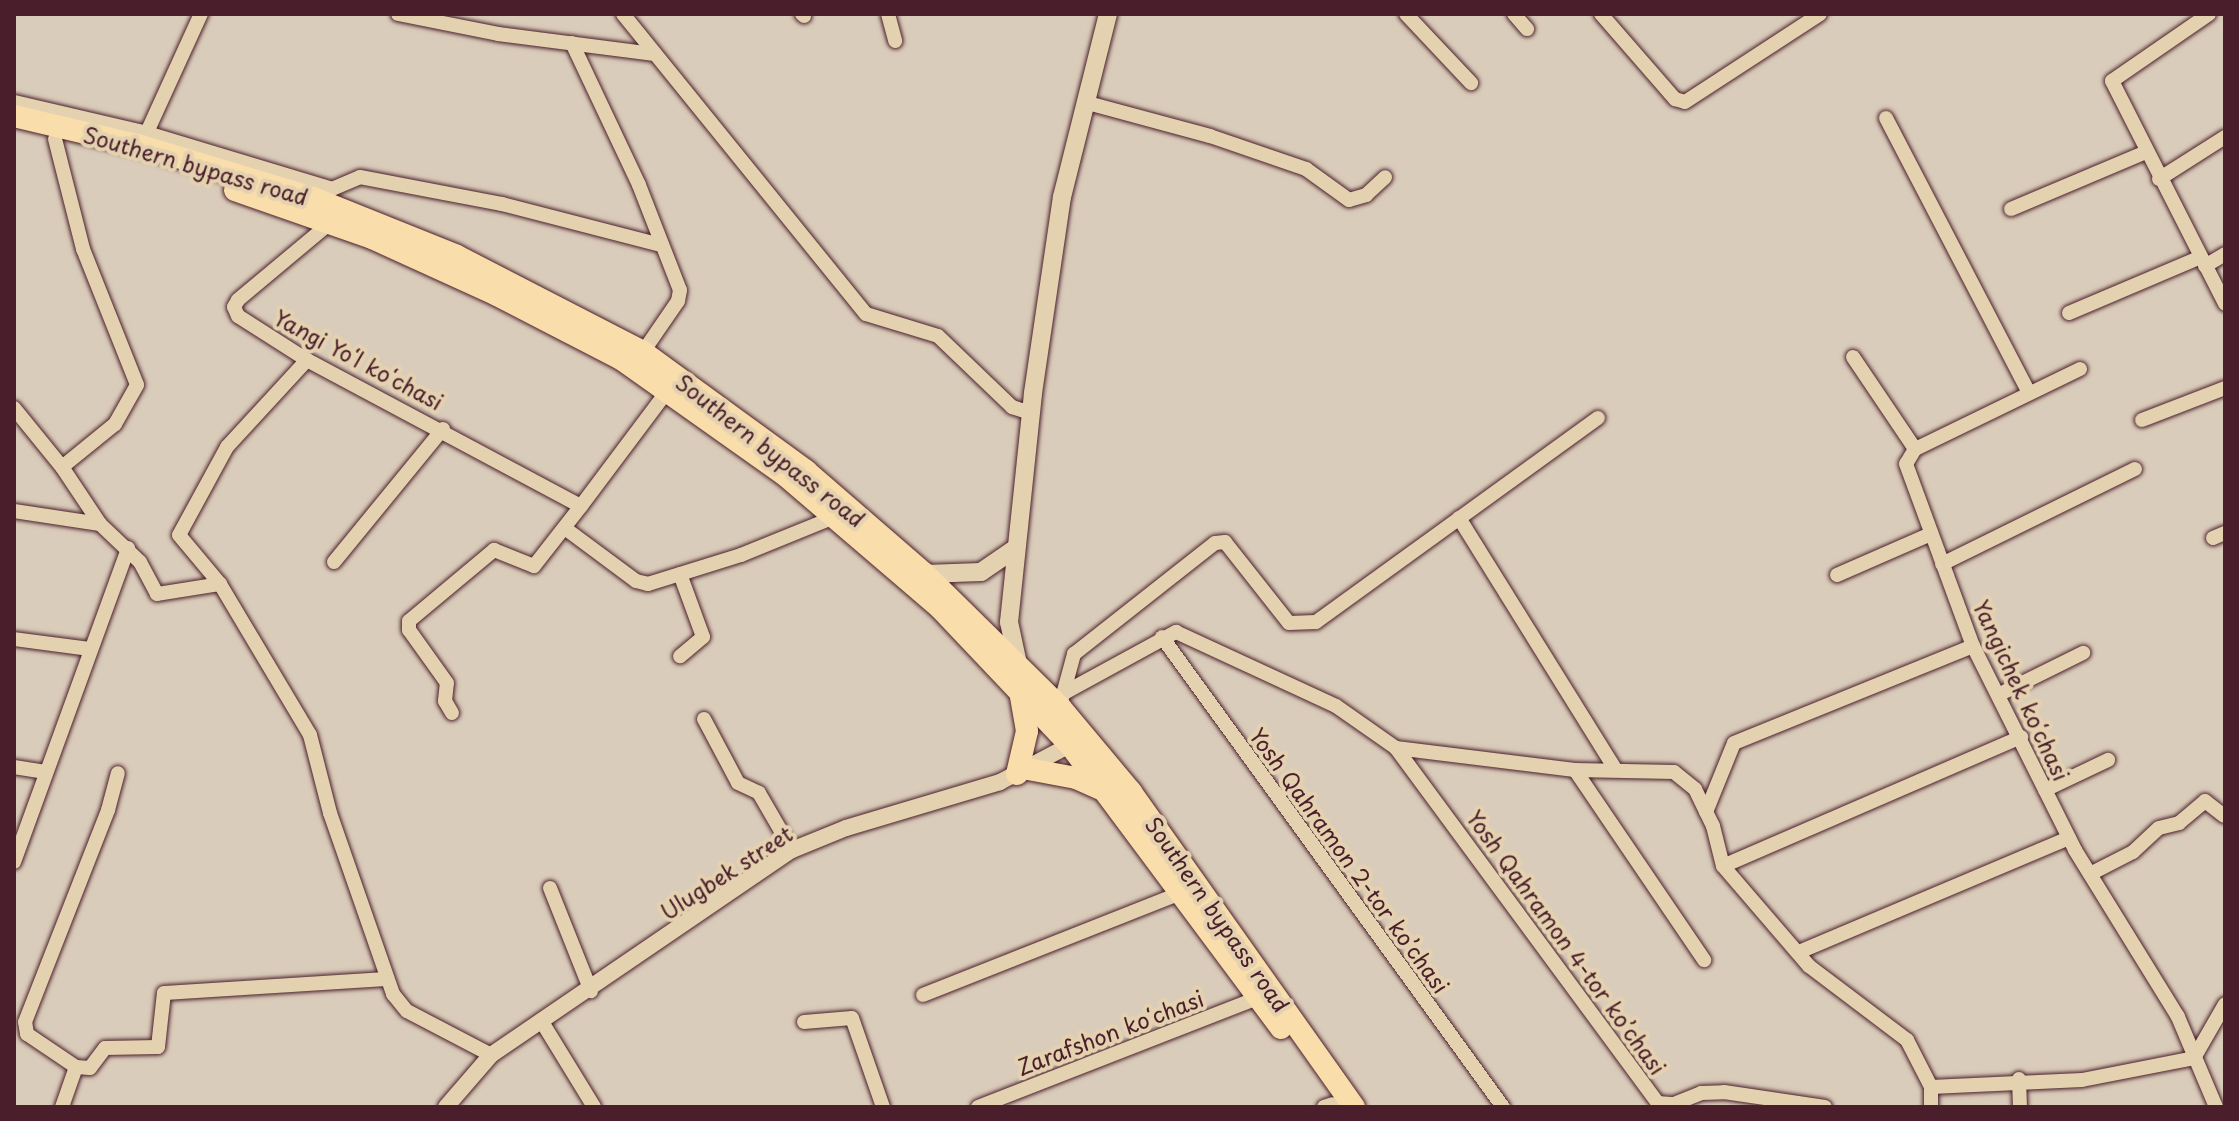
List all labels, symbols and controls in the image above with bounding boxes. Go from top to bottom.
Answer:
street label: Southern bypass road [81,120,311,210]
street label: Yangi Yoʻl koʻchasi [269,303,449,415]
street label: Southern bypass road [671,368,871,532]
street label: Yangichek koʻchasi [1969,596,2075,784]
street label: Yosh Qahramon 2-tor koʼchasi [1245,722,1455,998]
street label: Yosh Qahramon 4-tor koʼchasi [1462,804,1672,1080]
street label: Southern bypass road [1141,811,1295,1017]
street label: Ulugbek street [654,819,798,925]
street label: Zarafshon koʻchasi [1013,984,1207,1080]

